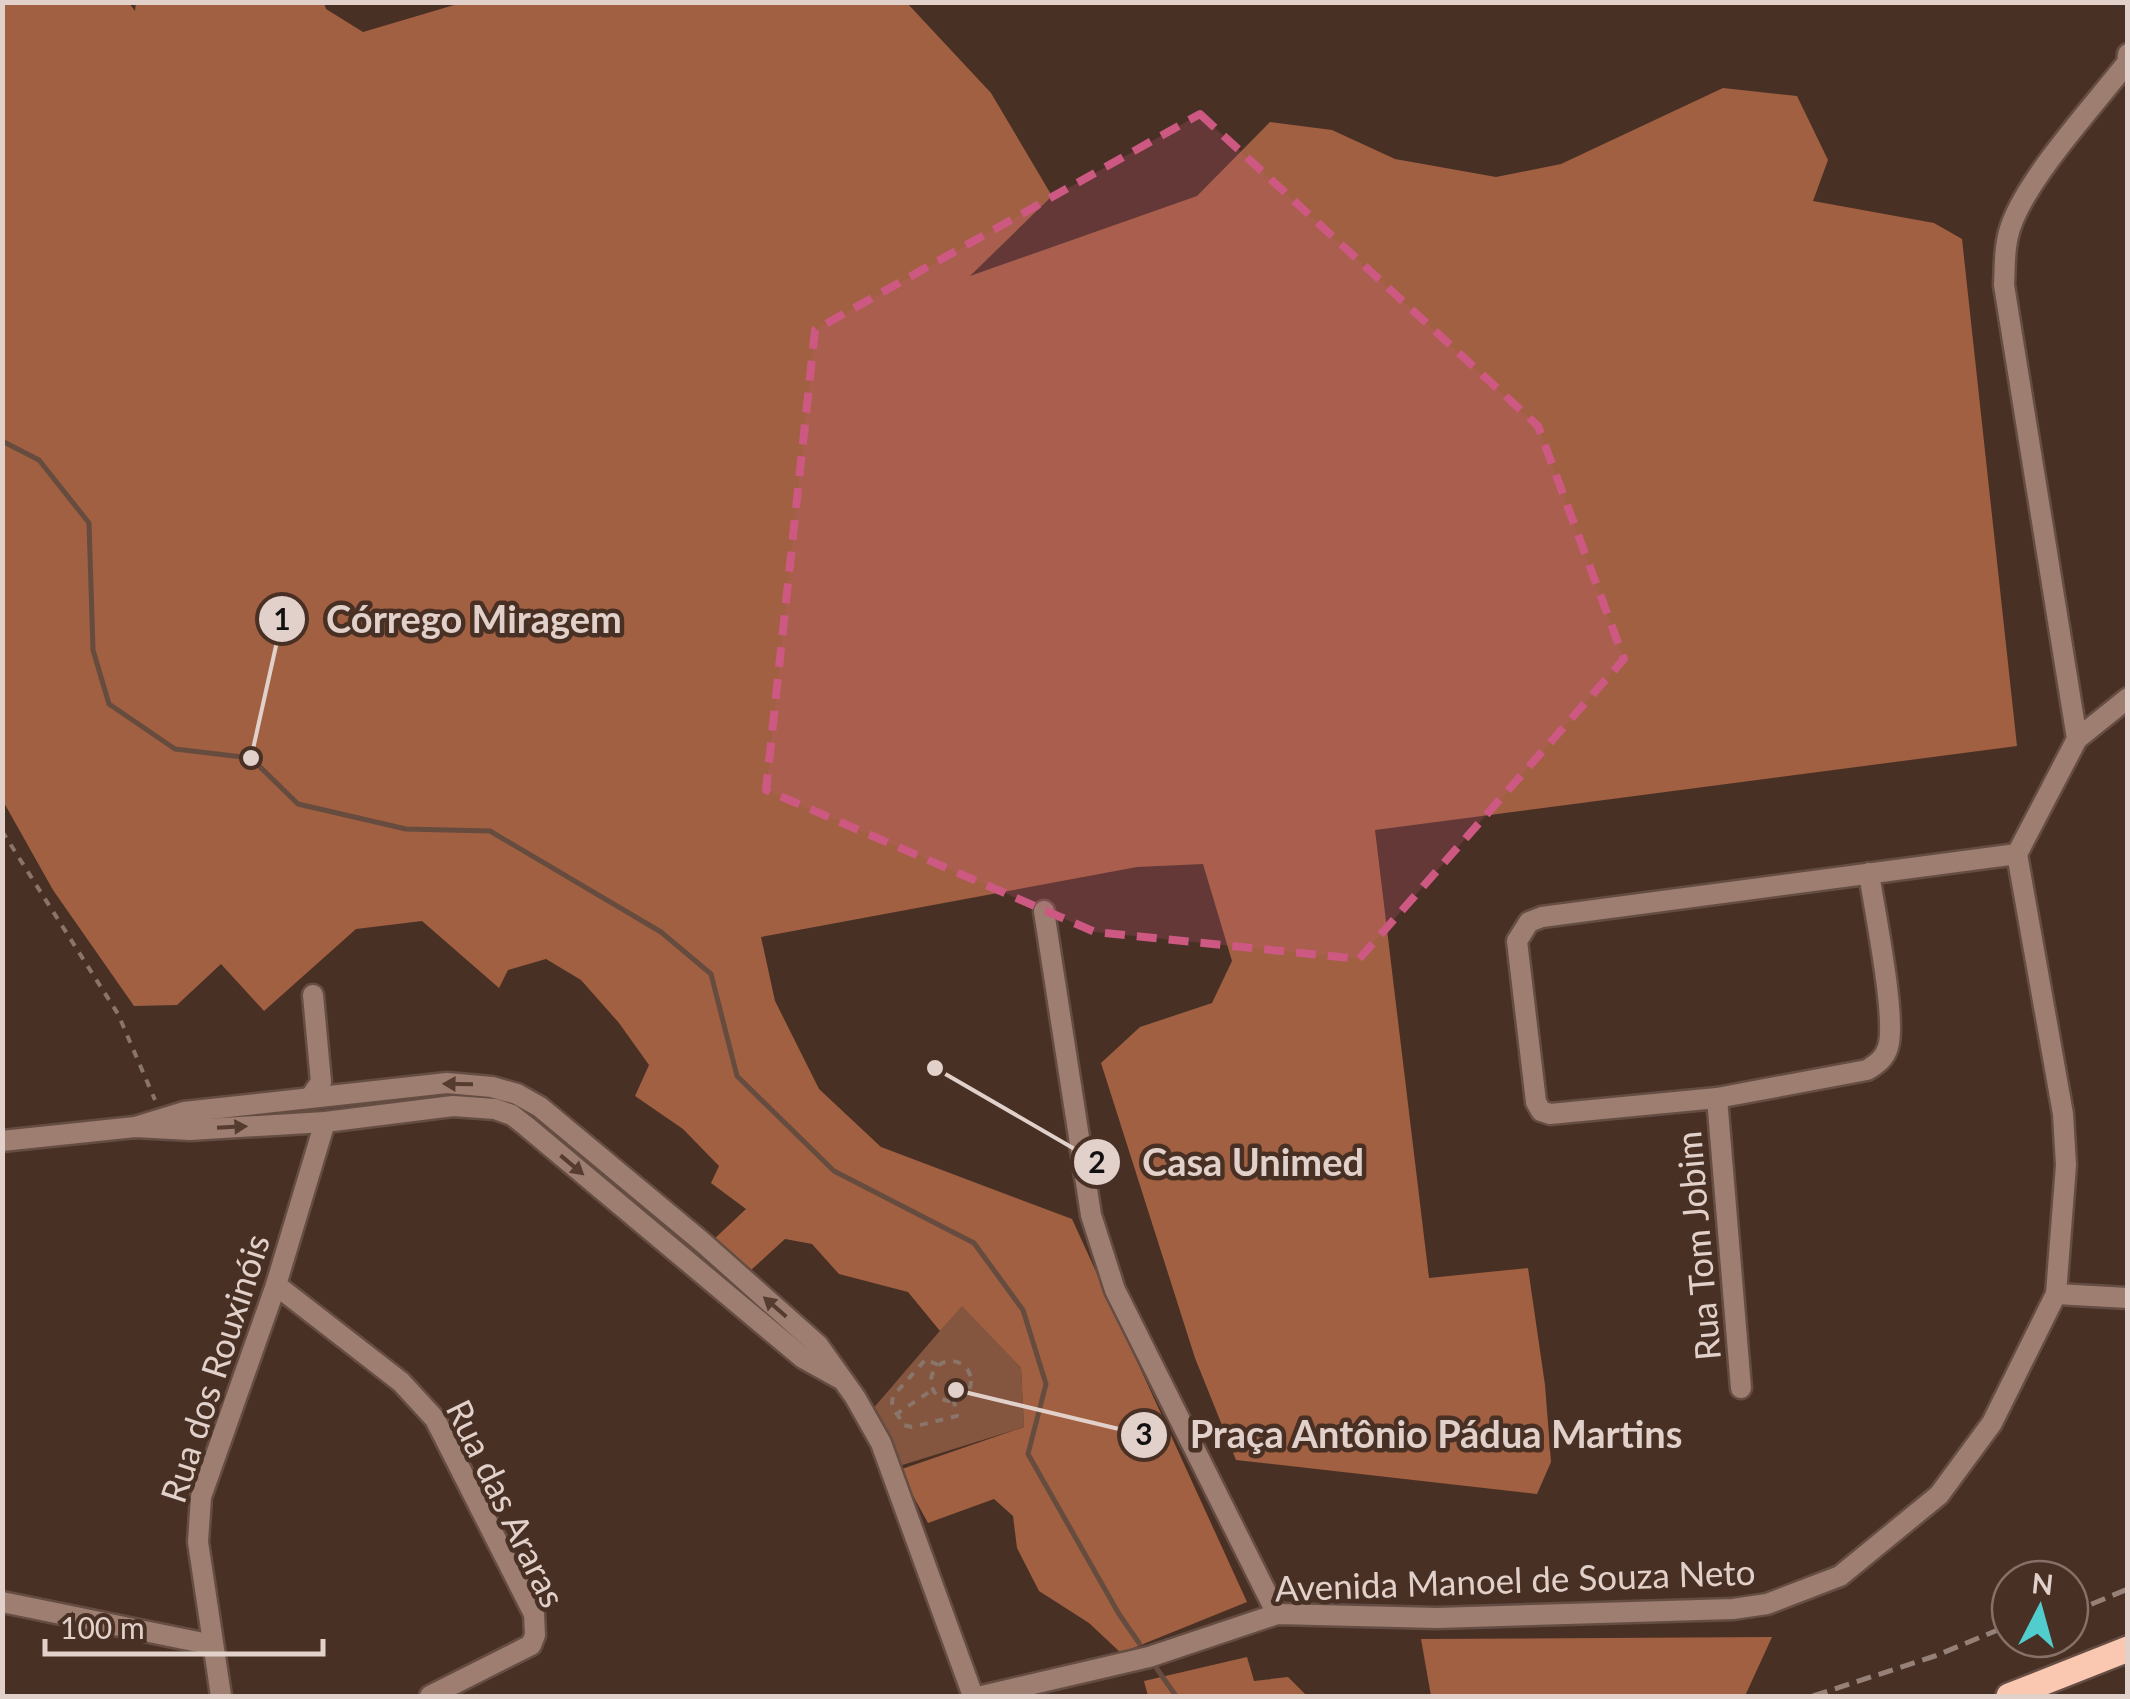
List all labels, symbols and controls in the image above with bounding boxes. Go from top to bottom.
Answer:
callout: Córrego Miragem [257,585,642,653]
text: Córrego Miragem [326,595,622,641]
text: 1 [273,600,291,636]
one-way arrow [442,1075,474,1091]
one-way arrow [216,1119,248,1135]
callout: Casa Unimed [1072,1128,1384,1196]
street label: Rua Tom Jobim [1666,1130,1728,1362]
text: Casa Unimed [1142,1138,1364,1184]
text: 2 [1088,1143,1106,1179]
one-way arrow [559,1153,584,1175]
street label: Rua dos Rouxinóis [151,1229,277,1507]
one-way arrow [763,1296,788,1318]
street label: Rua das Araras [439,1392,575,1614]
callout: Praça Antônio Pádua Martins [1119,1401,1703,1469]
text: Praça Antônio Pádua Martins [1190,1410,1682,1456]
text: 3 [1135,1415,1153,1451]
street label: Avenida Manoel de Souza Neto [1274,1550,1756,1608]
north arrow [1990,1559,2090,1659]
text: N [2030,1565,2055,1601]
scale bar [45,1594,322,1656]
text: 100 m [60,1609,145,1645]

